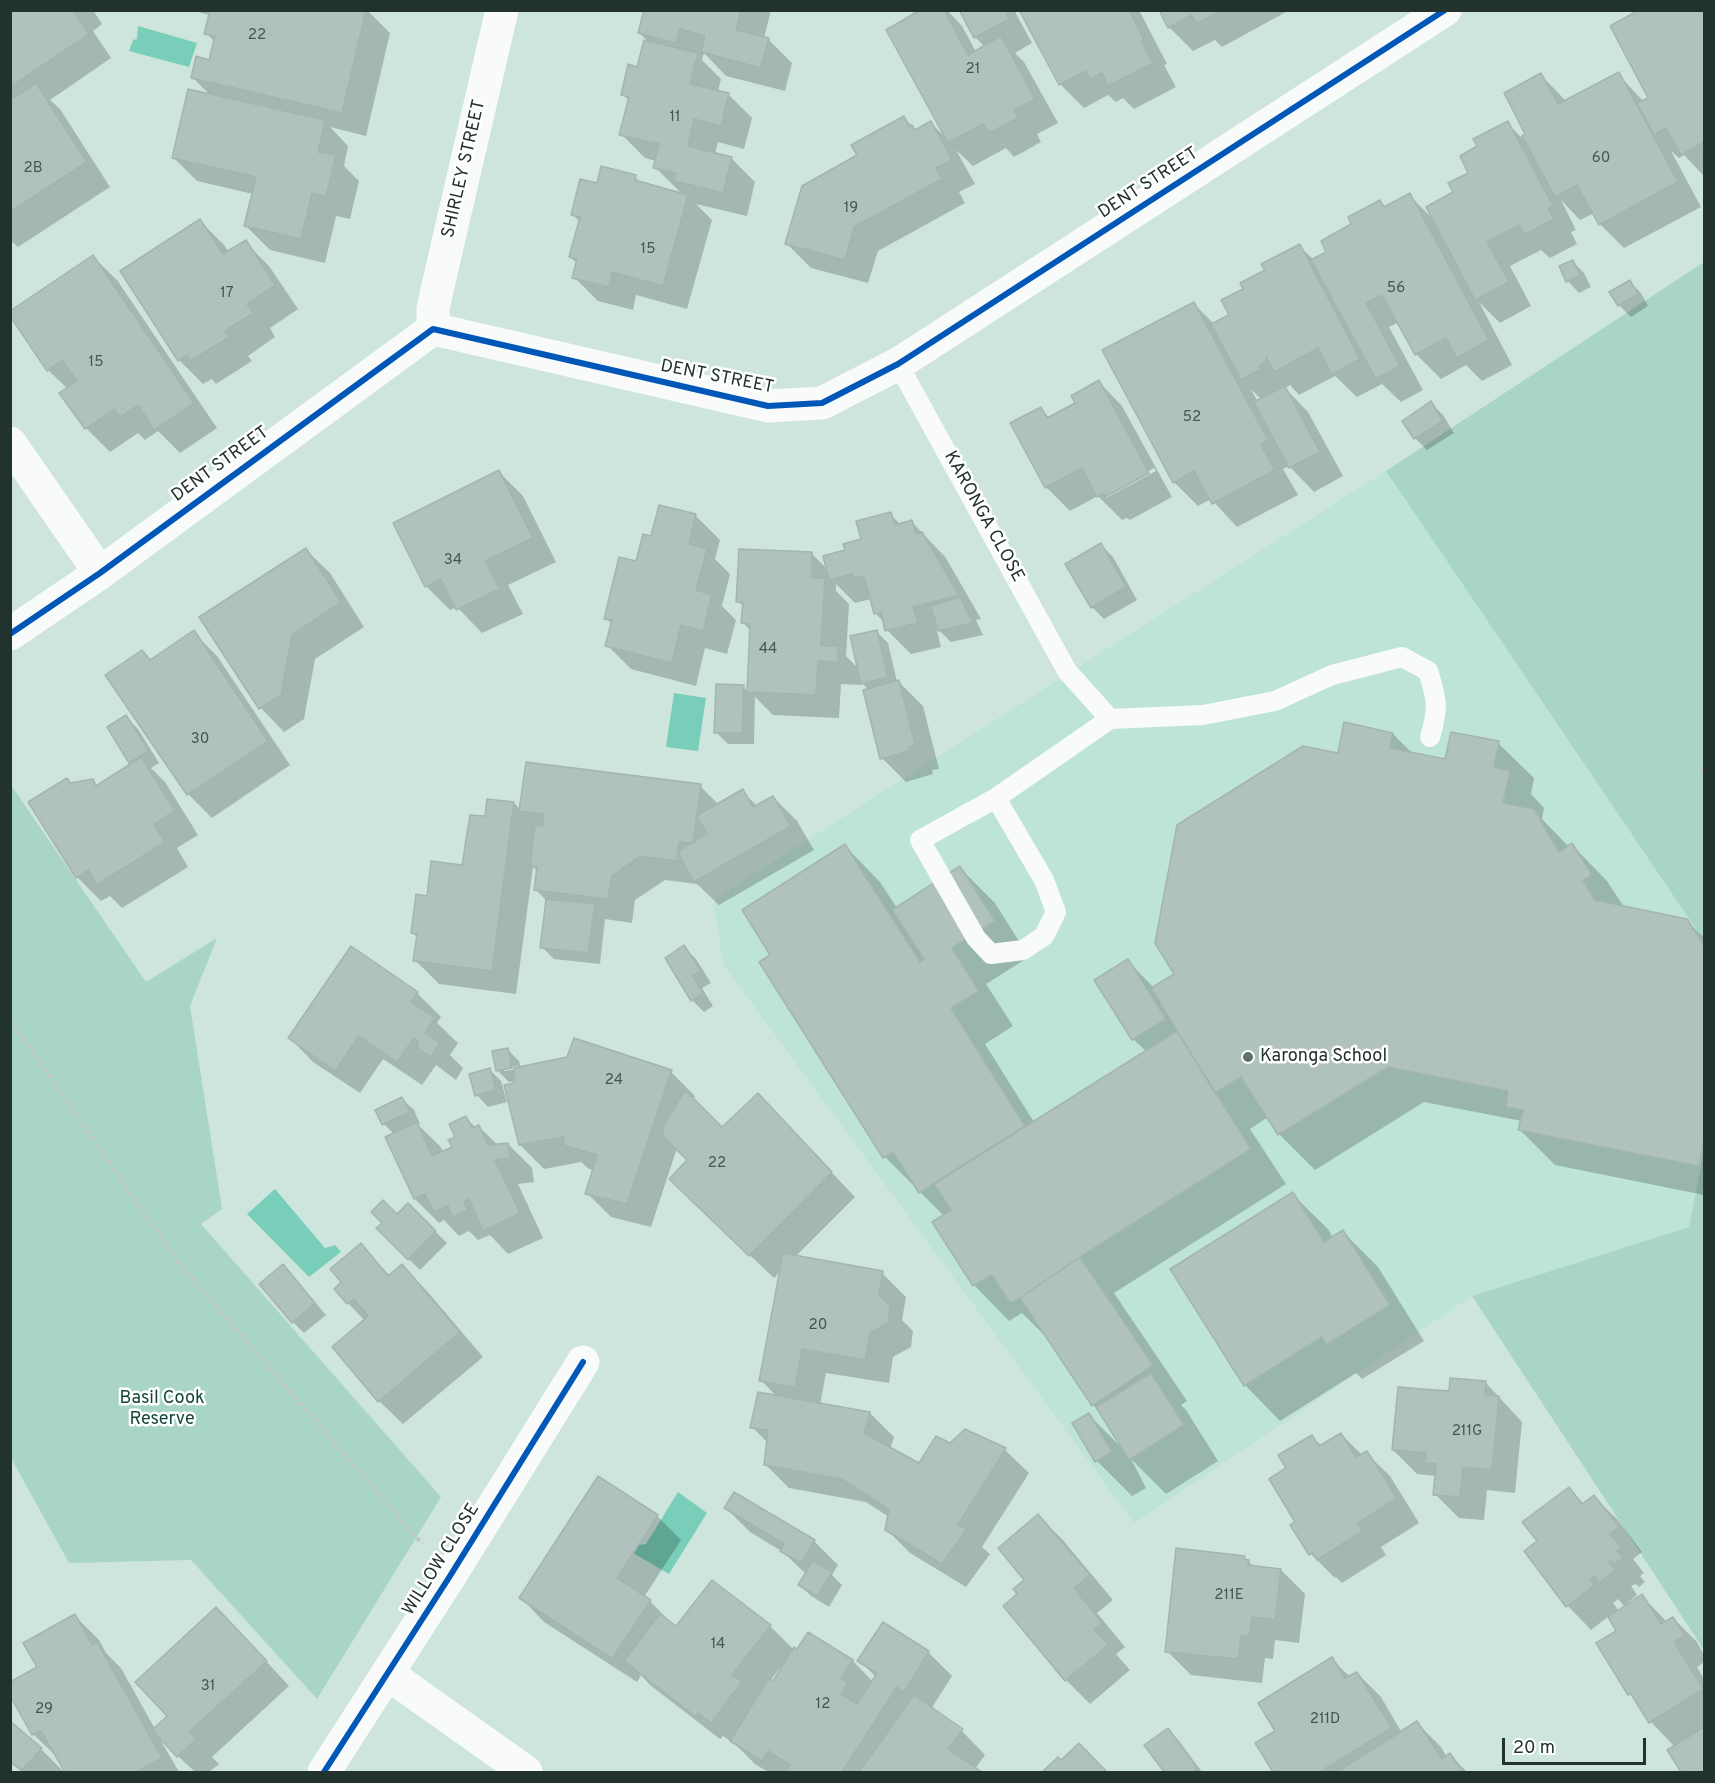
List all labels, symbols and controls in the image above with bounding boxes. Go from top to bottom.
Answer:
house number: 22 [248,27,266,45]
house number: 21 [966,61,980,79]
street label: SHIRLEY STREET [439,98,491,240]
house number: 11 [669,109,681,127]
street label: DENT STREET [1095,144,1203,224]
house number: 60 [1592,150,1610,168]
house number: 2B [23,160,43,178]
house number: 19 [844,200,858,218]
house number: 15 [641,241,655,259]
house number: 56 [1387,280,1405,298]
house number: 17 [220,285,234,303]
house number: 15 [89,354,103,372]
street label: DENT STREET [658,356,776,400]
house number: 52 [1183,409,1201,427]
street label: DENT STREET [168,422,274,508]
street label: KARONGA CLOSE [938,448,1028,586]
house number: 34 [444,552,462,570]
house number: 44 [759,641,777,659]
house number: 30 [191,731,209,749]
place label: Karonga School [1260,1046,1387,1068]
marker: Karonga School [1241,1050,1255,1064]
house number: 24 [605,1072,623,1090]
house number: 22 [708,1155,726,1173]
house number: 20 [809,1317,827,1335]
park label: Basil Cook Reserve [119,1388,205,1430]
house number: 211G [1452,1423,1482,1441]
street label: WILLOW CLOSE [399,1500,485,1620]
house number: 211E [1214,1587,1244,1605]
house number: 14 [711,1636,725,1654]
house number: 31 [201,1678,215,1696]
house number: 12 [816,1696,830,1714]
house number: 29 [35,1701,53,1719]
house number: 211D [1310,1711,1340,1729]
scale bar [1505,1726,1649,1764]
text: 20 m [1513,1737,1555,1760]

